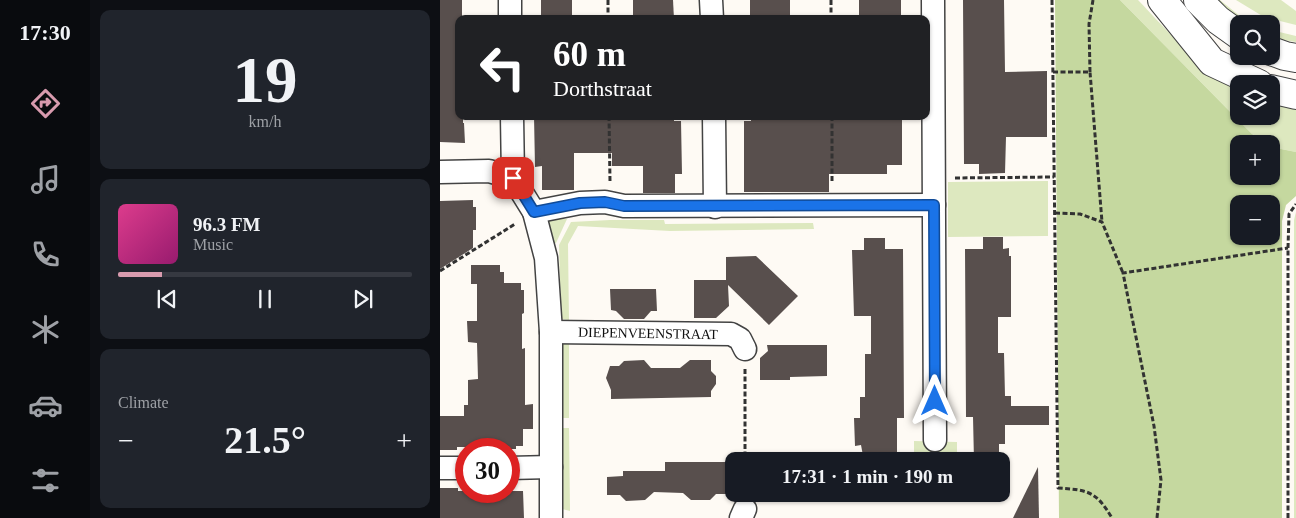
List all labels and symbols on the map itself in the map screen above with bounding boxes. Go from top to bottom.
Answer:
pin [492,157,534,199]
street label: DIEPENVEENSTRAAT [578,325,719,342]
position arrow [908,374,960,426]
speed limit sign: 30 [455,438,520,503]

